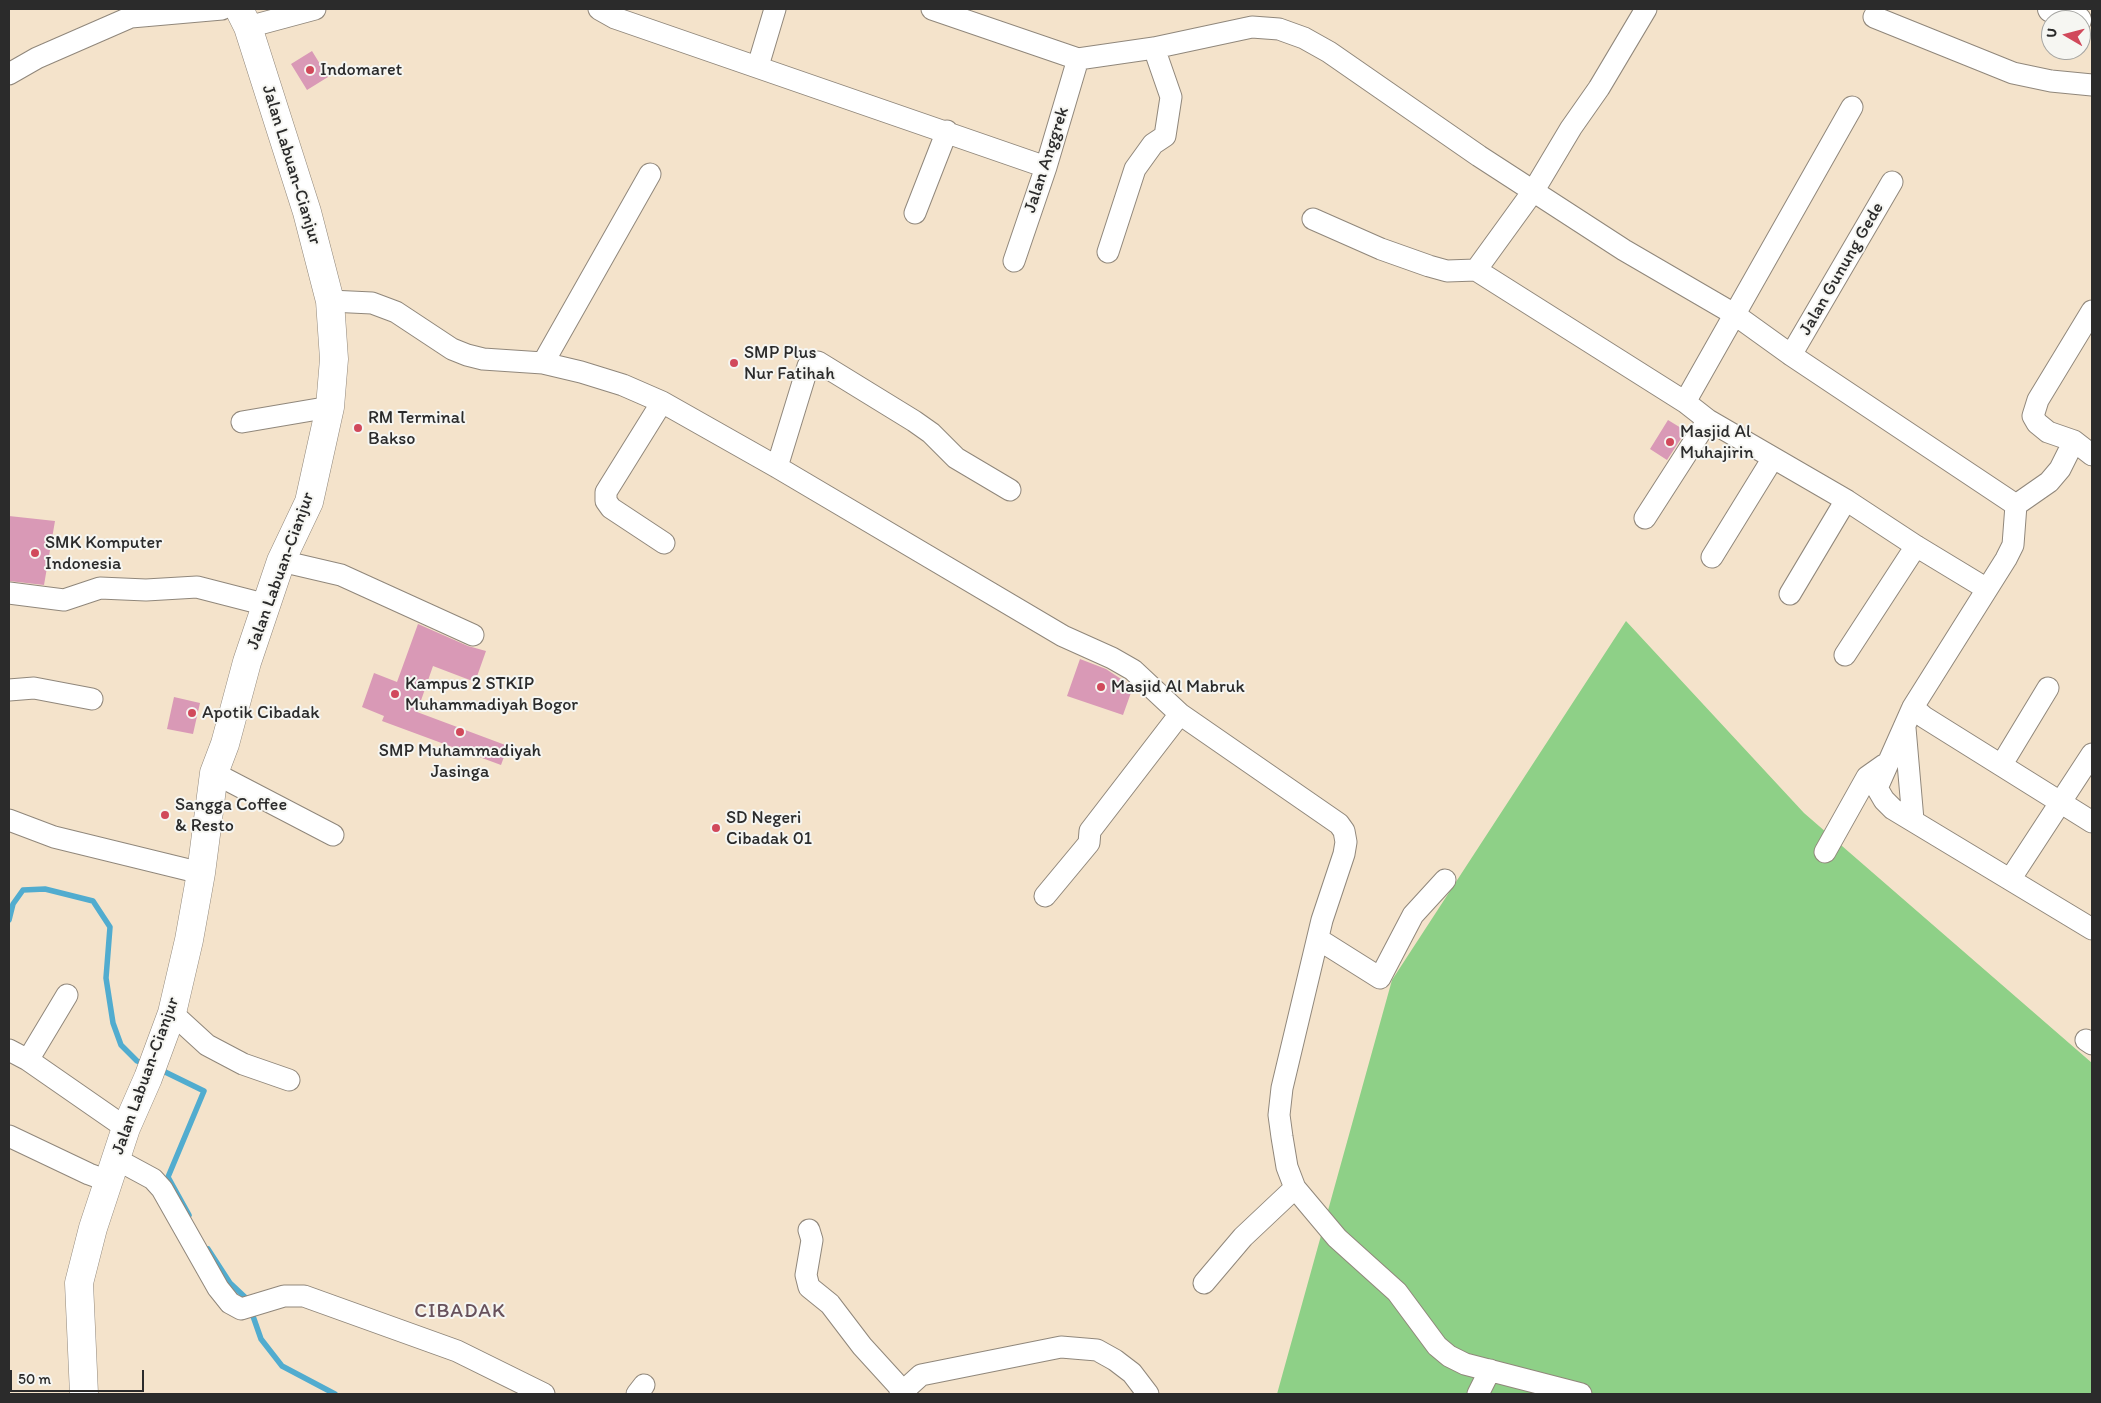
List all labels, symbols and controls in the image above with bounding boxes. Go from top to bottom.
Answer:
north arrow [2041,10,2091,60]
text: U [2043,27,2061,39]
place label: Indomaret [320,59,402,81]
marker: Indomaret [304,64,316,76]
street label: Jalan Labuan-Cianjur [256,83,326,247]
street label: Jalan Anggrek [1020,104,1074,216]
street label: Jalan Gunung Gede [1795,199,1889,339]
place label: SMP Plus Nur Fatihah [744,342,835,384]
marker: SMP Plus Nur Fatihah [728,357,740,369]
place label: RM Terminal Bakso [368,407,465,449]
place label: Masjid Al Muhajirin [1680,421,1754,464]
marker: RM Terminal Bakso [352,422,364,434]
marker: Masjid Al Muhajirin [1664,436,1676,448]
street label: Jalan Labuan-Cianjur [243,489,319,653]
place label: SMK Komputer Indonesia [45,532,162,574]
marker: SMK Komputer Indonesia [29,547,41,559]
place label: Kampus 2 STKIP Muhammadiyah Bogor [405,673,578,716]
place label: Masjid Al Mabruk [1111,676,1245,698]
marker: Masjid Al Mabruk [1095,681,1107,693]
marker: Kampus 2 STKIP Muhammadiyah Bogor [389,688,401,700]
place label: Apotik Cibadak [202,702,320,724]
marker: Apotik Cibadak [186,707,198,719]
marker: SMP Muhammadiyah Jasinga [454,726,466,738]
place label: SMP Muhammadiyah Jasinga [379,740,541,782]
place label: Sangga Coffee & Resto [175,794,287,836]
place label: SD Negeri Cibadak 01 [726,807,812,850]
marker: Sangga Coffee & Resto [159,809,171,821]
marker: SD Negeri Cibadak 01 [710,822,722,834]
street label: Jalan Labuan-Cianjur [108,994,184,1158]
district label: CIBADAK [413,1300,507,1324]
scale bar [12,1360,146,1392]
text: 50 m [18,1370,51,1388]

